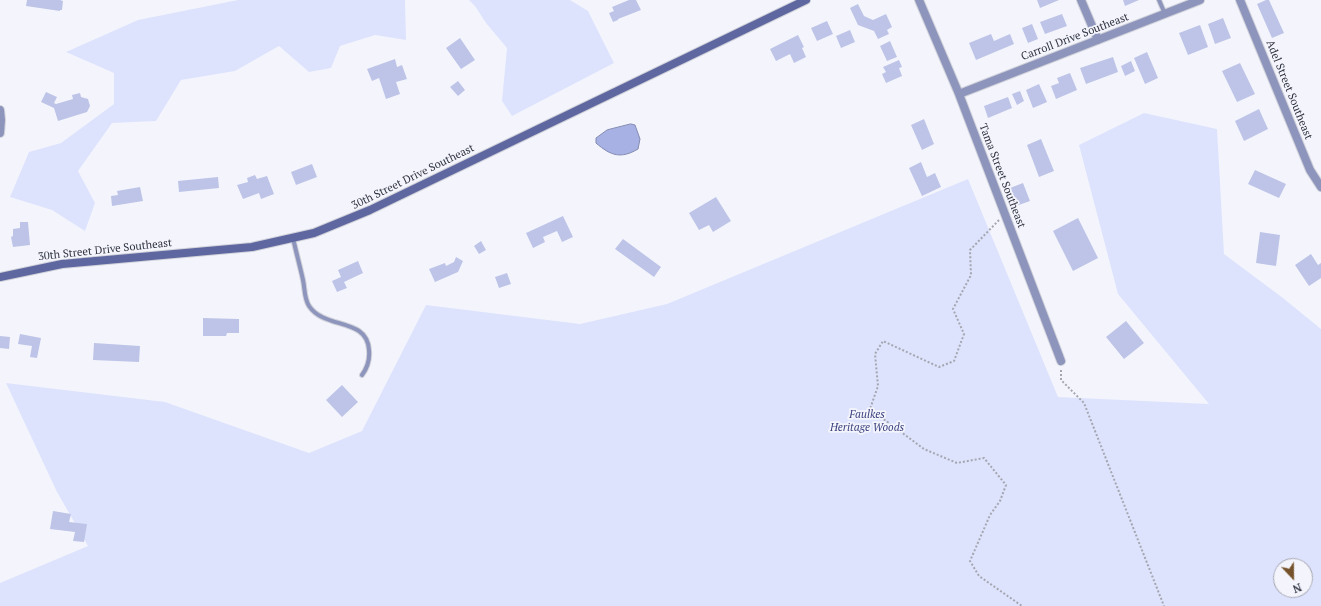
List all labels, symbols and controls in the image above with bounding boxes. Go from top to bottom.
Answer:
street label: Carroll Drive Southeast [1019,10,1131,64]
street label: Adel Street Southeast [1263,38,1315,142]
street label: Tama Street Southeast [976,122,1028,230]
street label: 30th Street Drive Southeast [350,142,476,212]
street label: 30th Street Drive Southeast [37,236,173,264]
park label: Faulkes Heritage Woods [830,408,904,434]
north arrow [1273,558,1313,598]
text: N [1291,580,1304,596]

